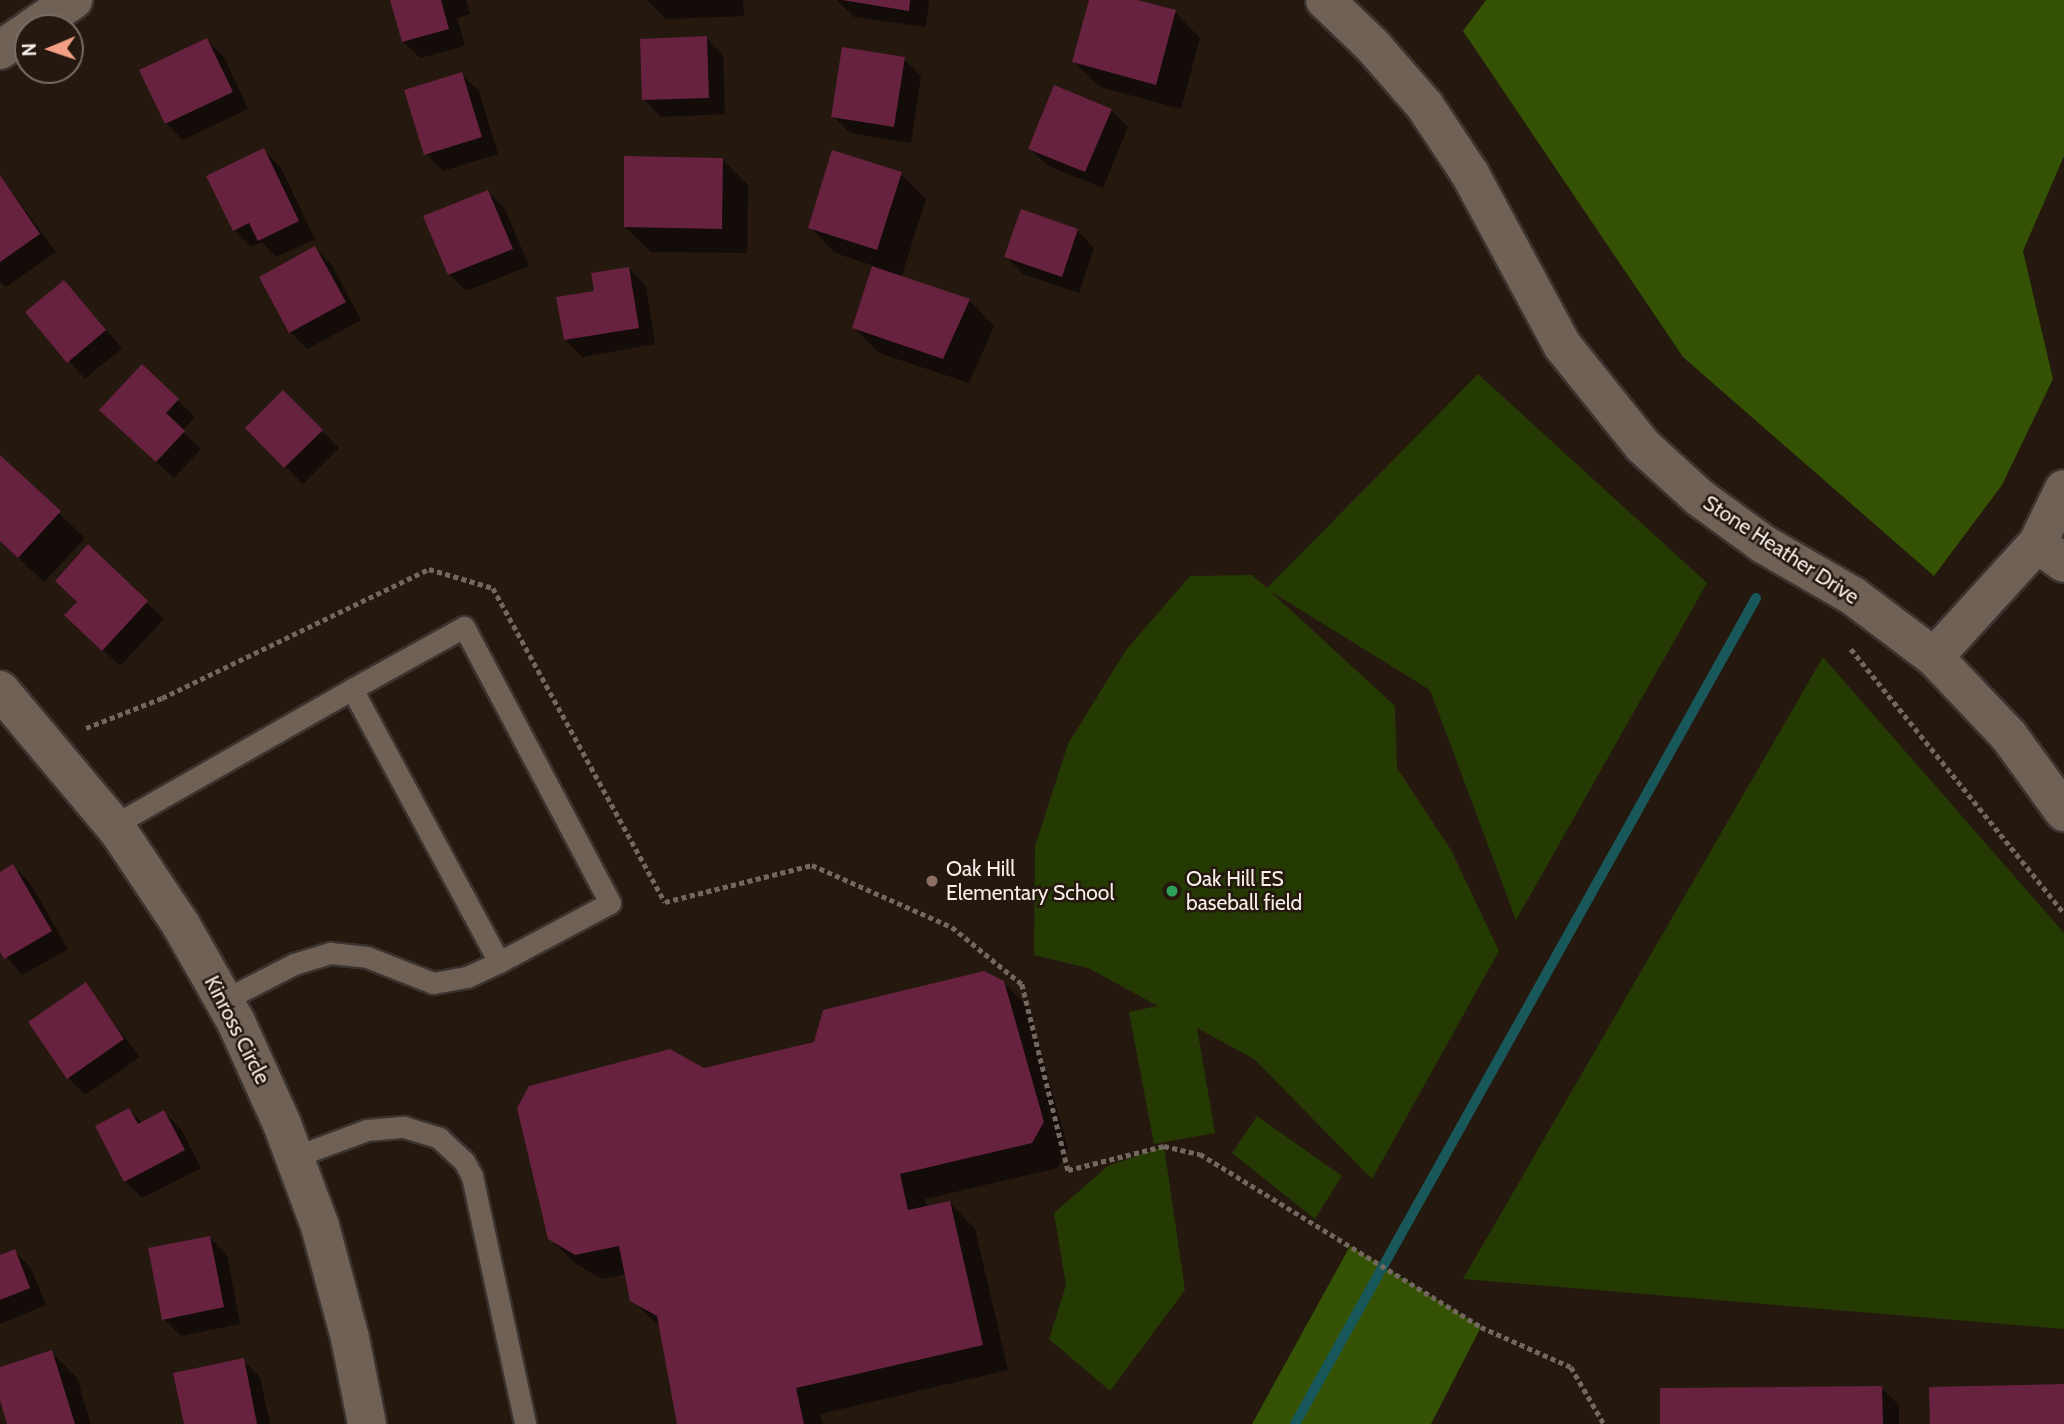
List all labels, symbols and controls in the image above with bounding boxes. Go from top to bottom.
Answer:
north arrow [14,14,84,84]
text: N [18,43,41,57]
street label: Stone Heather Drive [1698,490,1864,610]
place label: Oak Hill Elementary School [946,856,1114,906]
place label: Oak Hill ES baseball field [1186,866,1302,916]
marker: Oak Hill Elementary School [924,873,940,889]
marker: Oak Hill ES baseball field [1164,883,1180,899]
street label: Kinross Circle [199,972,275,1088]

